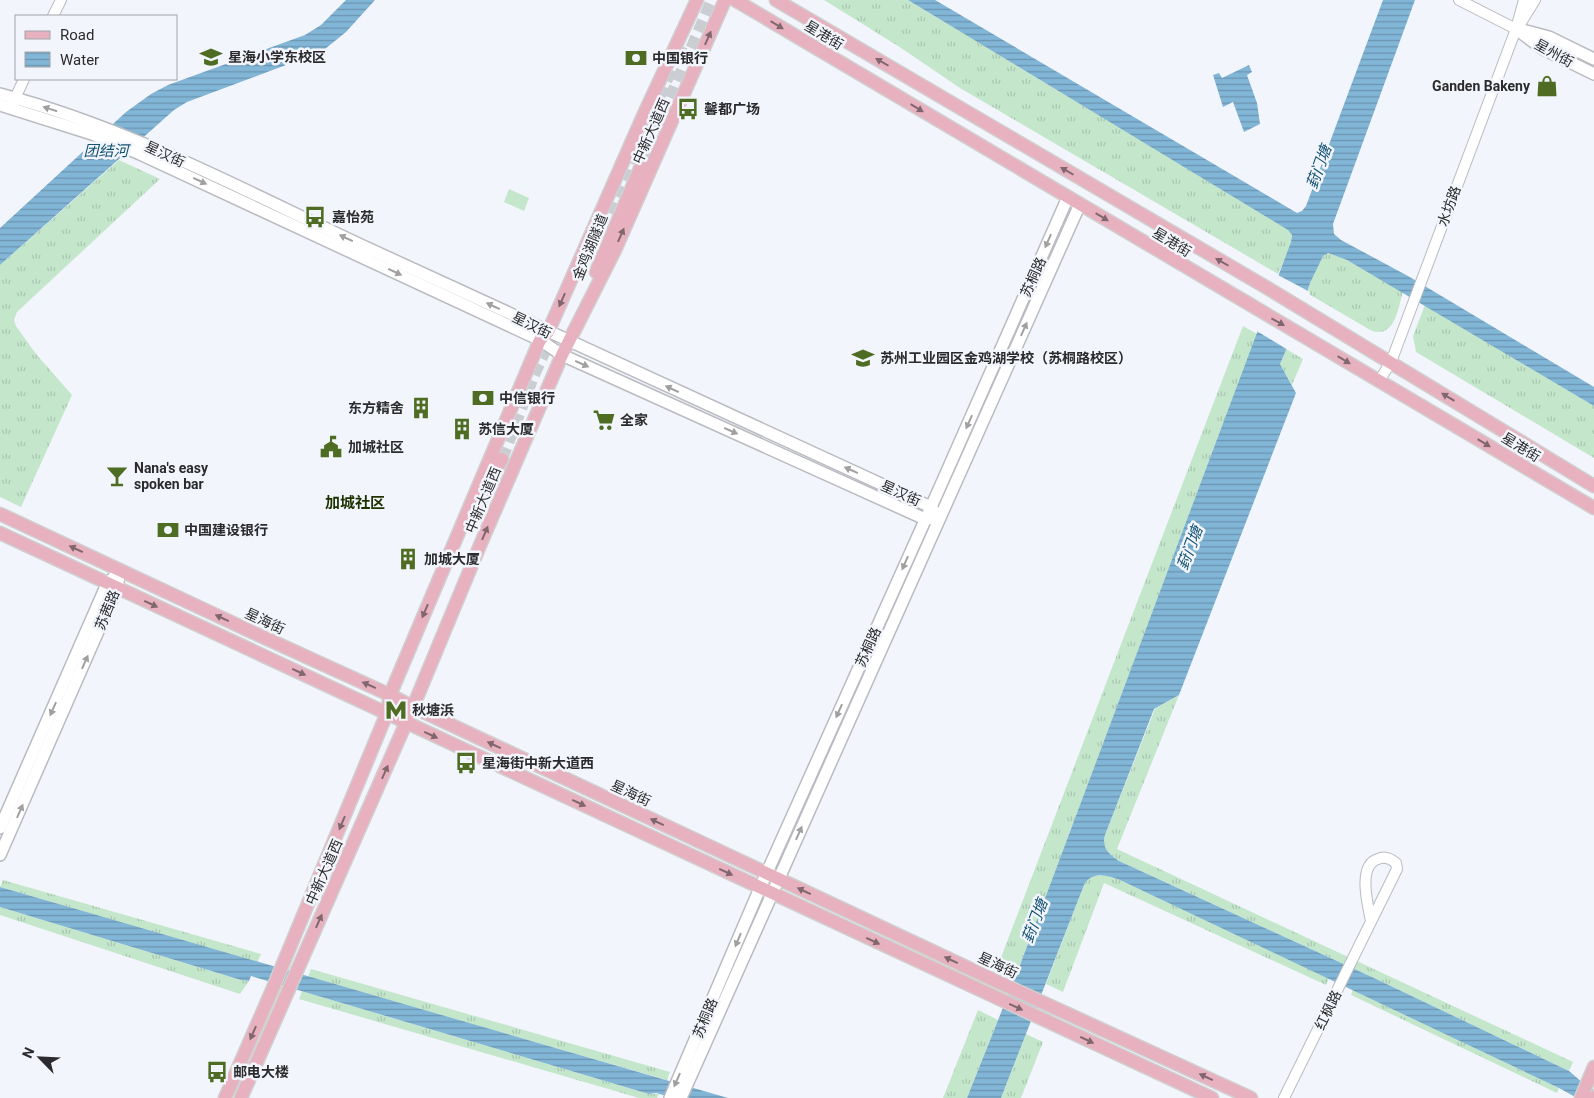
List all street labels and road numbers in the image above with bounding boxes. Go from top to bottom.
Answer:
street label: 星港街 [802,17,846,53]
street label: 星州街 [1532,36,1576,70]
street label: 中新大道西 [629,96,673,166]
street label: 星汉街 [143,138,187,170]
street label: 水坊路 [1434,184,1464,228]
street label: 金鸡湖隧道 [569,212,611,282]
street label: 星港街 [1150,224,1194,260]
street label: 苏桐路 [1017,255,1049,299]
street label: 星汉街 [510,309,554,341]
street label: 星港街 [1499,429,1543,465]
street label: 中新大道西 [462,465,504,535]
street label: 星汉街 [879,477,923,509]
street label: 苏茜路 [92,588,122,632]
street label: 星海街 [243,605,287,637]
street label: 苏桐路 [852,625,884,669]
street label: 星海街 [609,777,653,809]
street label: 中新大道西 [302,837,346,907]
street label: 星海街 [976,949,1020,981]
street label: 红枫路 [1312,988,1344,1032]
street label: 苏桐路 [689,996,721,1040]

